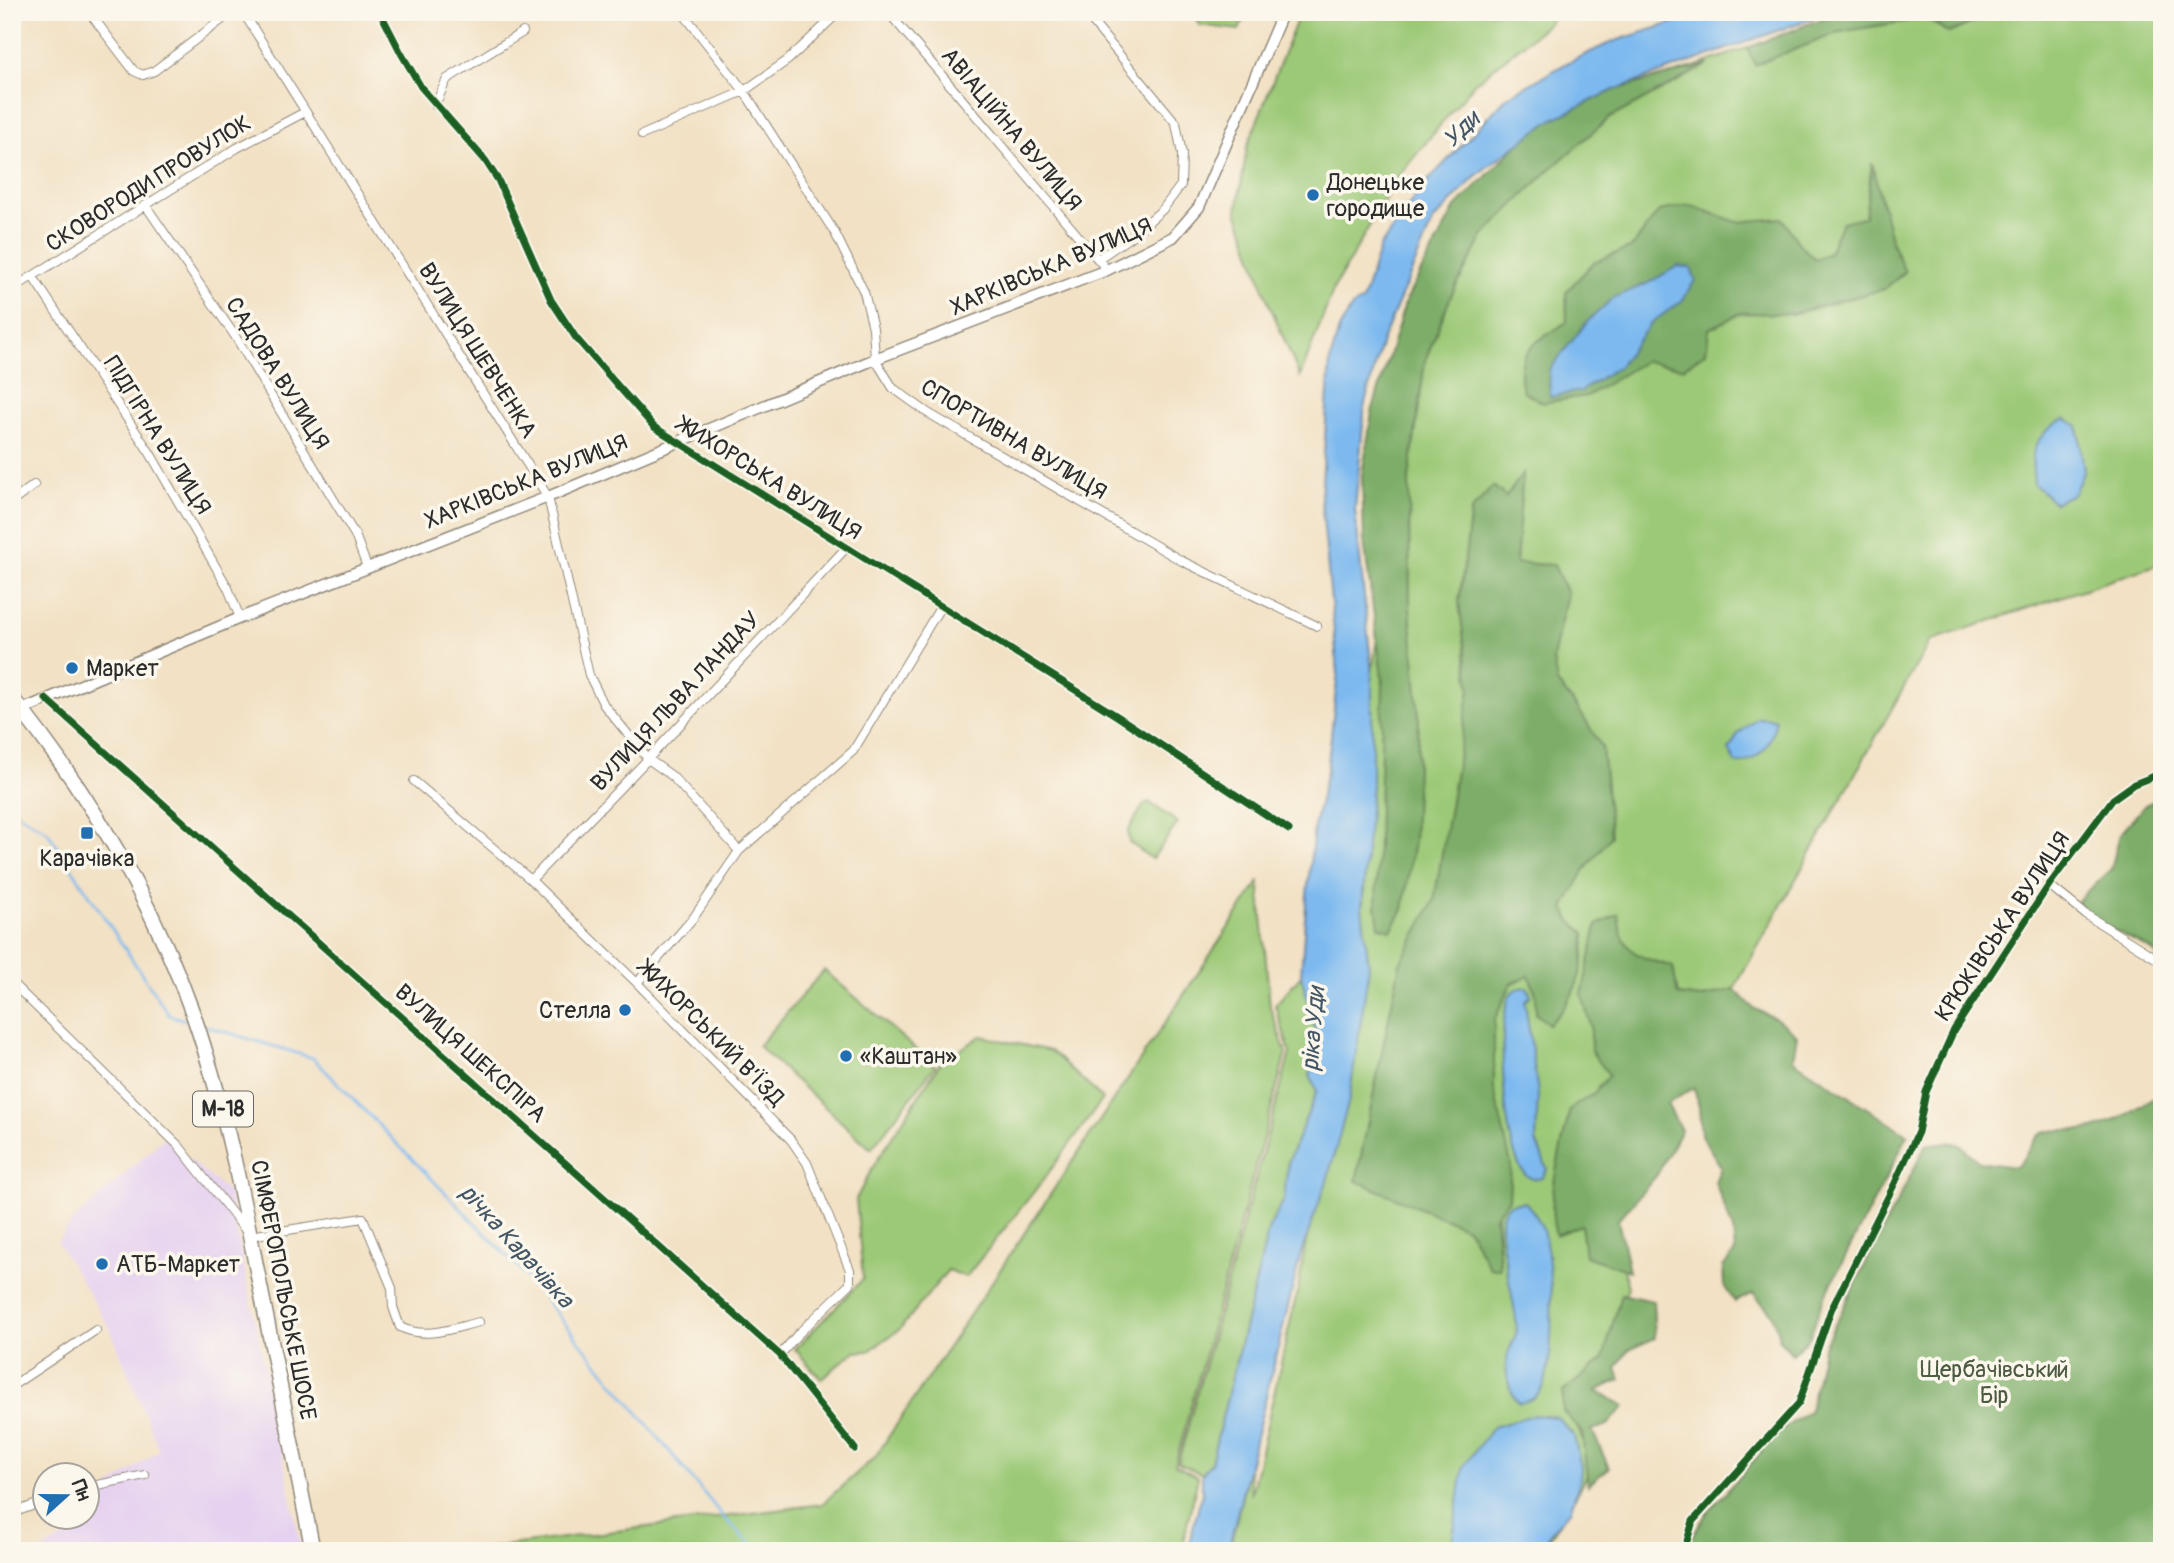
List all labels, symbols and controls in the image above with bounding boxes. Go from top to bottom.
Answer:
street label: АВІАЦІЙНА ВУЛИЦЯ [935,42,1088,217]
water label: Уди [1437,103,1488,154]
street label: СКОВОРОДИ ПРОВУЛОК [40,108,256,258]
place label: Донецьке городище [1326,168,1425,223]
marker: Донецьке городище [1305,187,1321,203]
street label: ХАРКІВСЬКА ВУЛИЦЯ [946,211,1157,322]
street label: ВУЛИЦЯ ШЕВЧЕНКА [412,257,543,443]
street label: САДОВА ВУЛИЦЯ [219,292,336,455]
street label: ПІДГІРНА ВУЛИЦЯ [97,351,218,520]
street label: СПОРТИВНА ВУЛИЦЯ [915,372,1112,506]
street label: ЖИХОРСЬКА ВУЛИЦЯ [670,409,867,547]
street label: ХАРКІВСЬКА ВУЛИЦЯ [420,427,632,535]
street label: ВУЛИЦЯ ЛЬВА ЛАНДАУ [584,605,766,797]
place label: Маркет [86,654,159,683]
marker: Маркет [64,660,80,676]
marker: Карачівка [79,825,95,841]
street label: КРЮКІВСЬКА ВУЛИЦЯ [1928,826,2077,1027]
place label: Карачівка [39,844,135,873]
street label: ЖИХОРСЬКИЙ В’ЇЗД [631,952,791,1113]
street label: ВУЛИЦЯ ШЕКСПІРА [389,978,552,1129]
water label: ріка Уди [1296,983,1331,1072]
place label: Стелла [539,996,611,1025]
marker: Стелла [617,1002,633,1018]
place label: «Каштан» [860,1042,957,1071]
marker: «Каштан» [838,1048,854,1064]
road number: М-18 [193,1092,253,1126]
street label: СІМФЕРОПОЛЬСЬКЕ ШОСЕ [244,1158,323,1423]
water label: річка Карачівка [454,1179,581,1315]
place label: АТБ-Маркет [116,1250,241,1279]
marker: АТБ-Маркет [94,1256,110,1272]
park label: Щербачівський Бір [1920,1355,2069,1410]
north arrow [32,1462,102,1532]
text: Пн [66,1476,96,1504]

